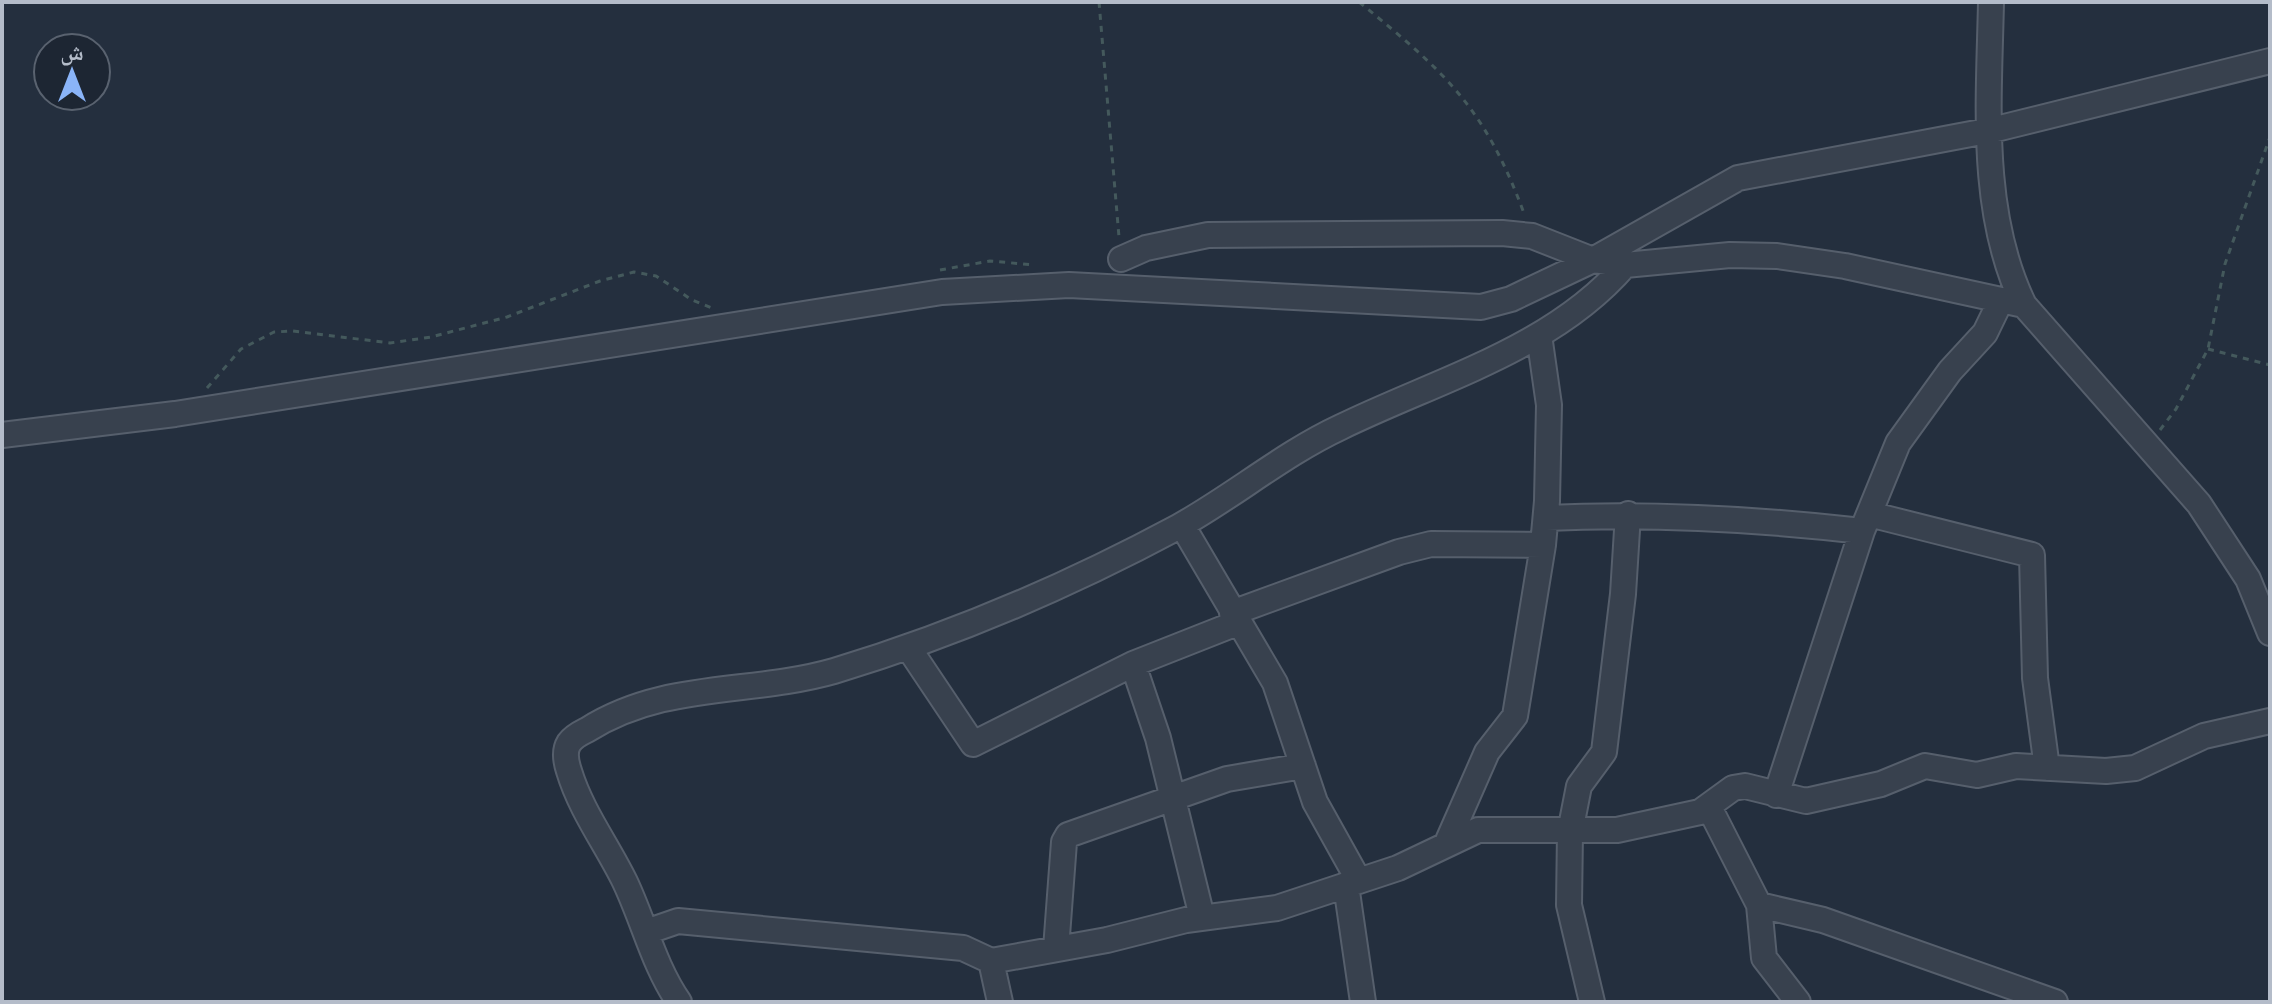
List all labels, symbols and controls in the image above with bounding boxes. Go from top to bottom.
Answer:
north arrow [32,32,112,112]
text: ش [60,39,84,66]

